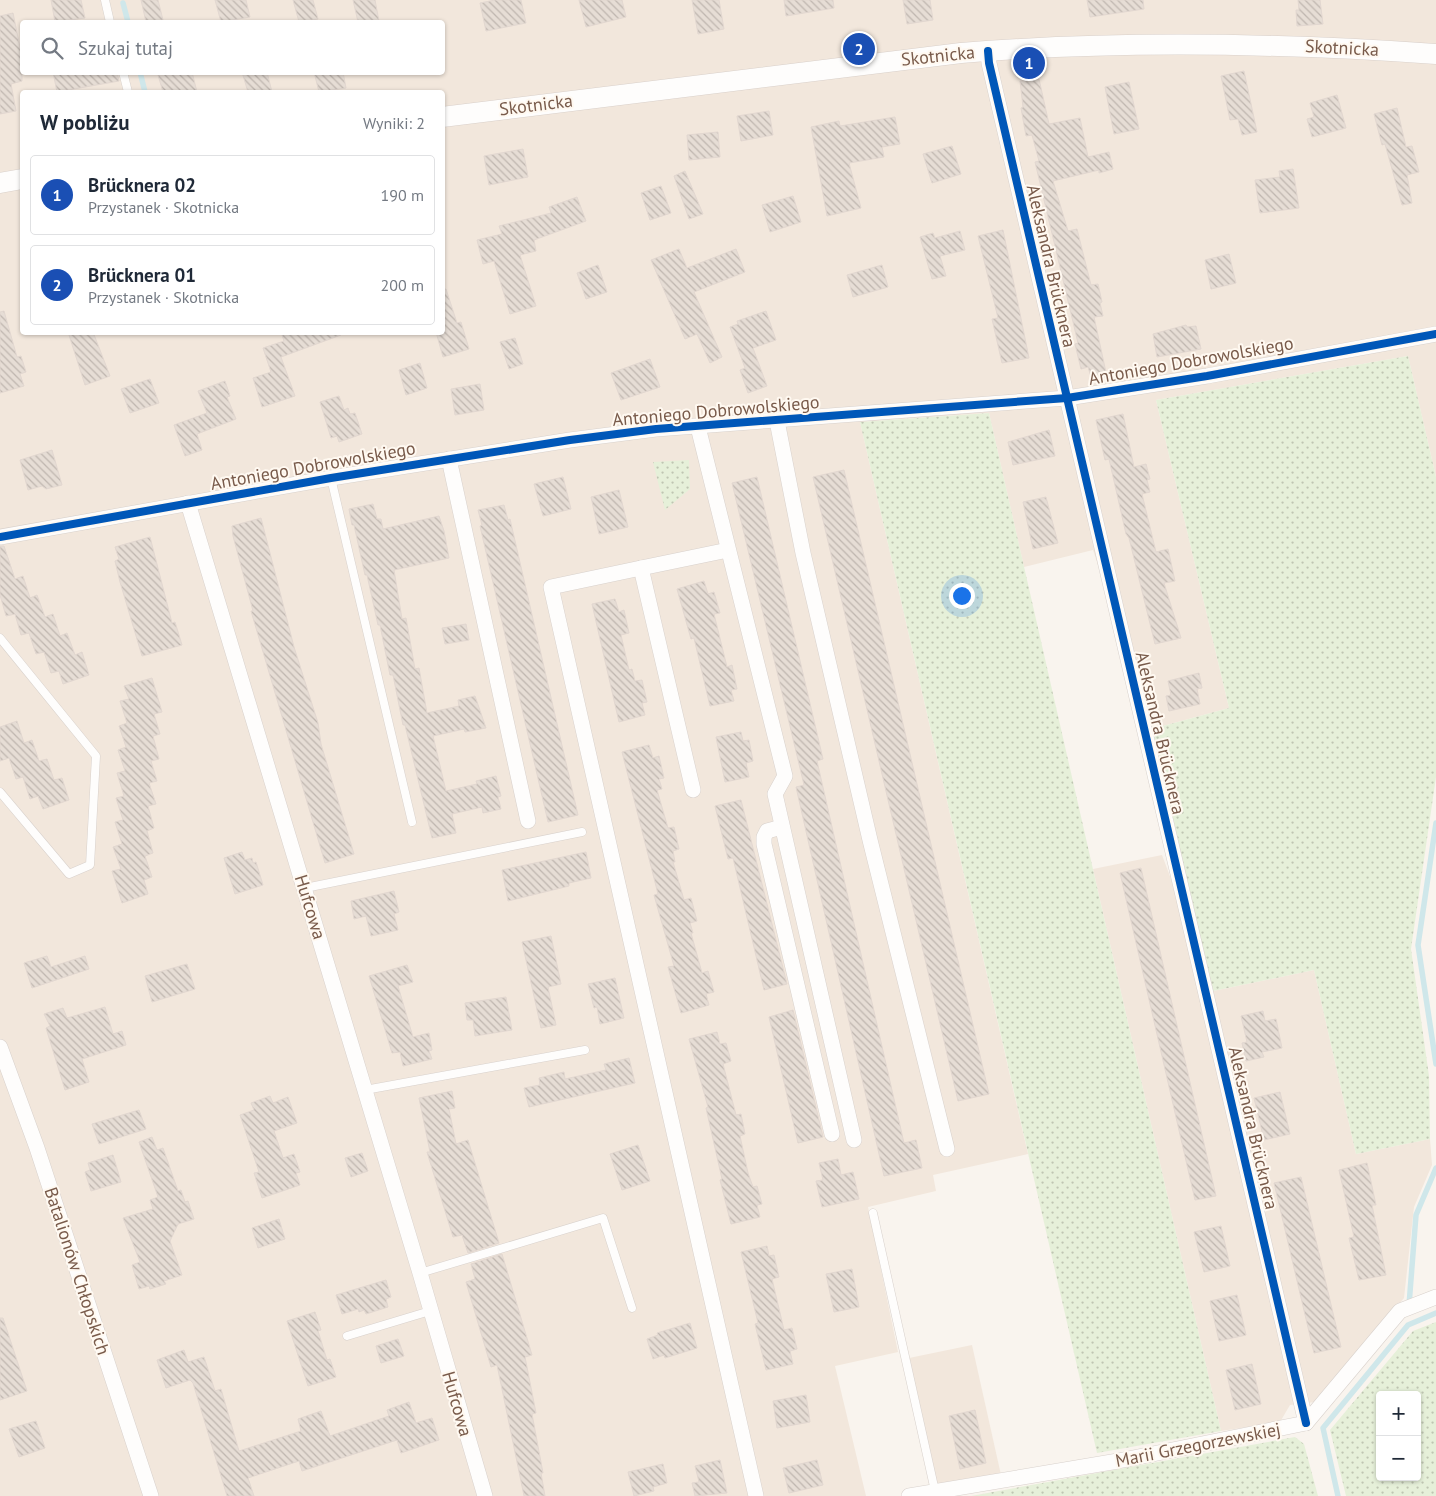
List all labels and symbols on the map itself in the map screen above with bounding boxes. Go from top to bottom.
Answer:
pin: 2 [843,30,875,68]
street label: Skotnicka [1304,34,1380,61]
street label: Skotnicka [900,40,976,71]
pin: 1 [1013,44,1045,82]
street label: Skotnicka [498,89,574,120]
street label: Aleksandra Brücknera [1022,182,1081,350]
street label: Antoniego Dobrowolskiego [1087,331,1295,390]
street label: Antoniego Dobrowolskiego [612,390,820,431]
street label: Antoniego Dobrowolskiego [209,436,417,495]
your location [949,583,975,609]
street label: Aleksandra Brücknera [1131,649,1190,817]
street label: Hufcowa [290,872,331,942]
street label: Aleksandra Brücknera [1224,1044,1283,1212]
street label: Batalionów Chłopskich [40,1184,115,1358]
street label: Hufcowa [437,1369,478,1439]
street label: Marii Grzegorzewskiej [1113,1417,1283,1472]

